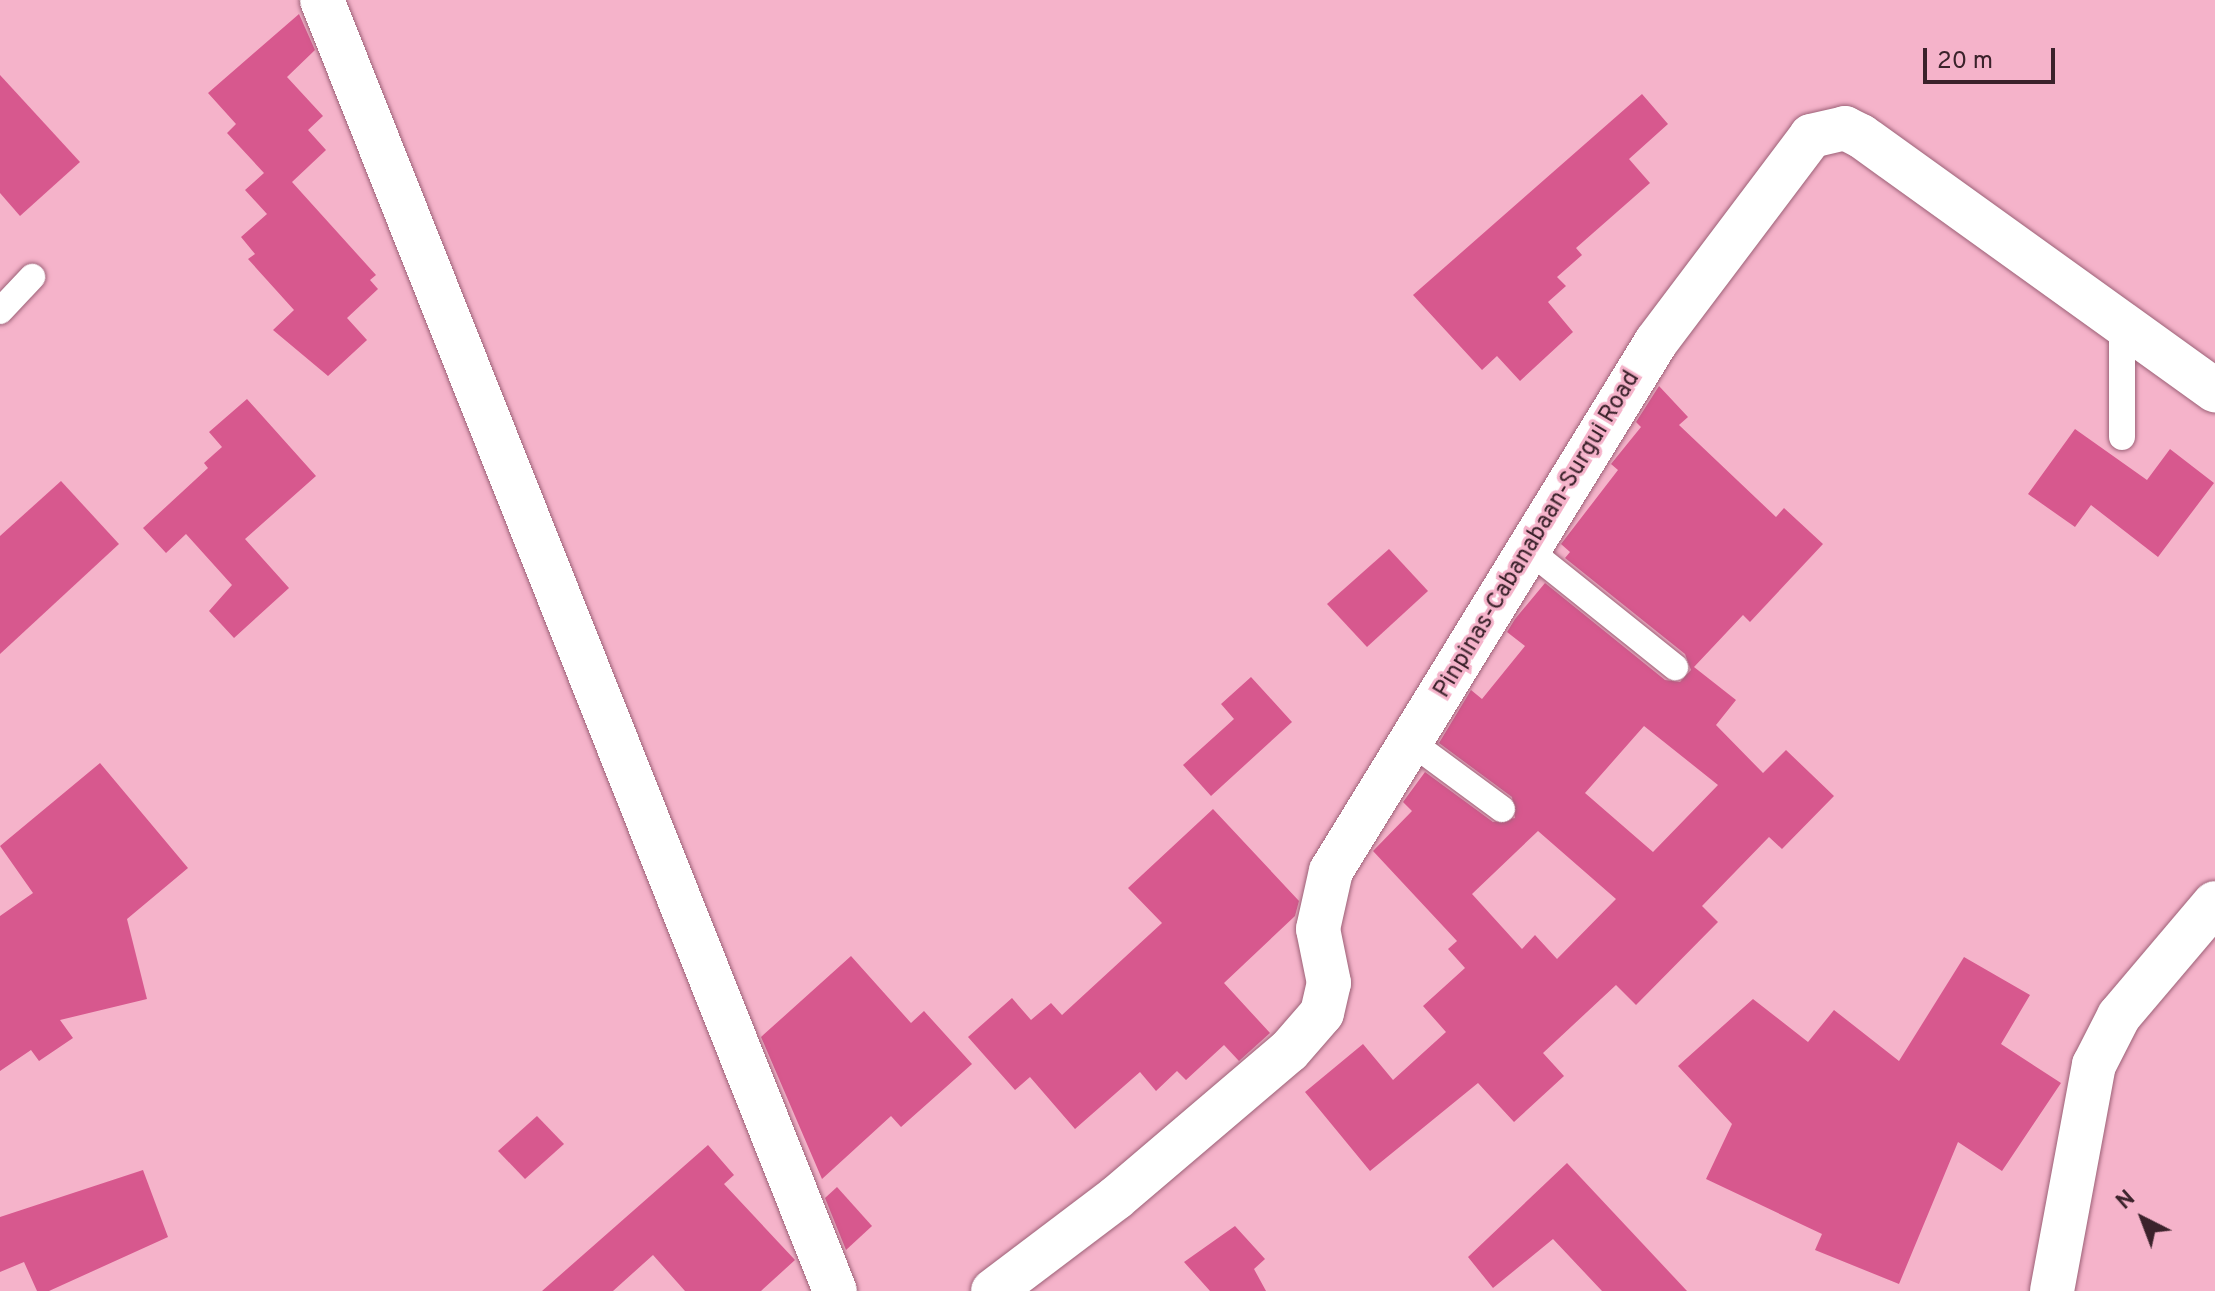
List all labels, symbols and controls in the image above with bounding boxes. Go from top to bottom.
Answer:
scale bar [1927,32,2059,82]
text: 20 m [1937,47,1993,77]
street label: Pinpinas-Cabanabaan-Surgui Road [1429,366,1647,704]
north arrow [2103,1179,2183,1259]
text: N [2112,1185,2142,1216]

